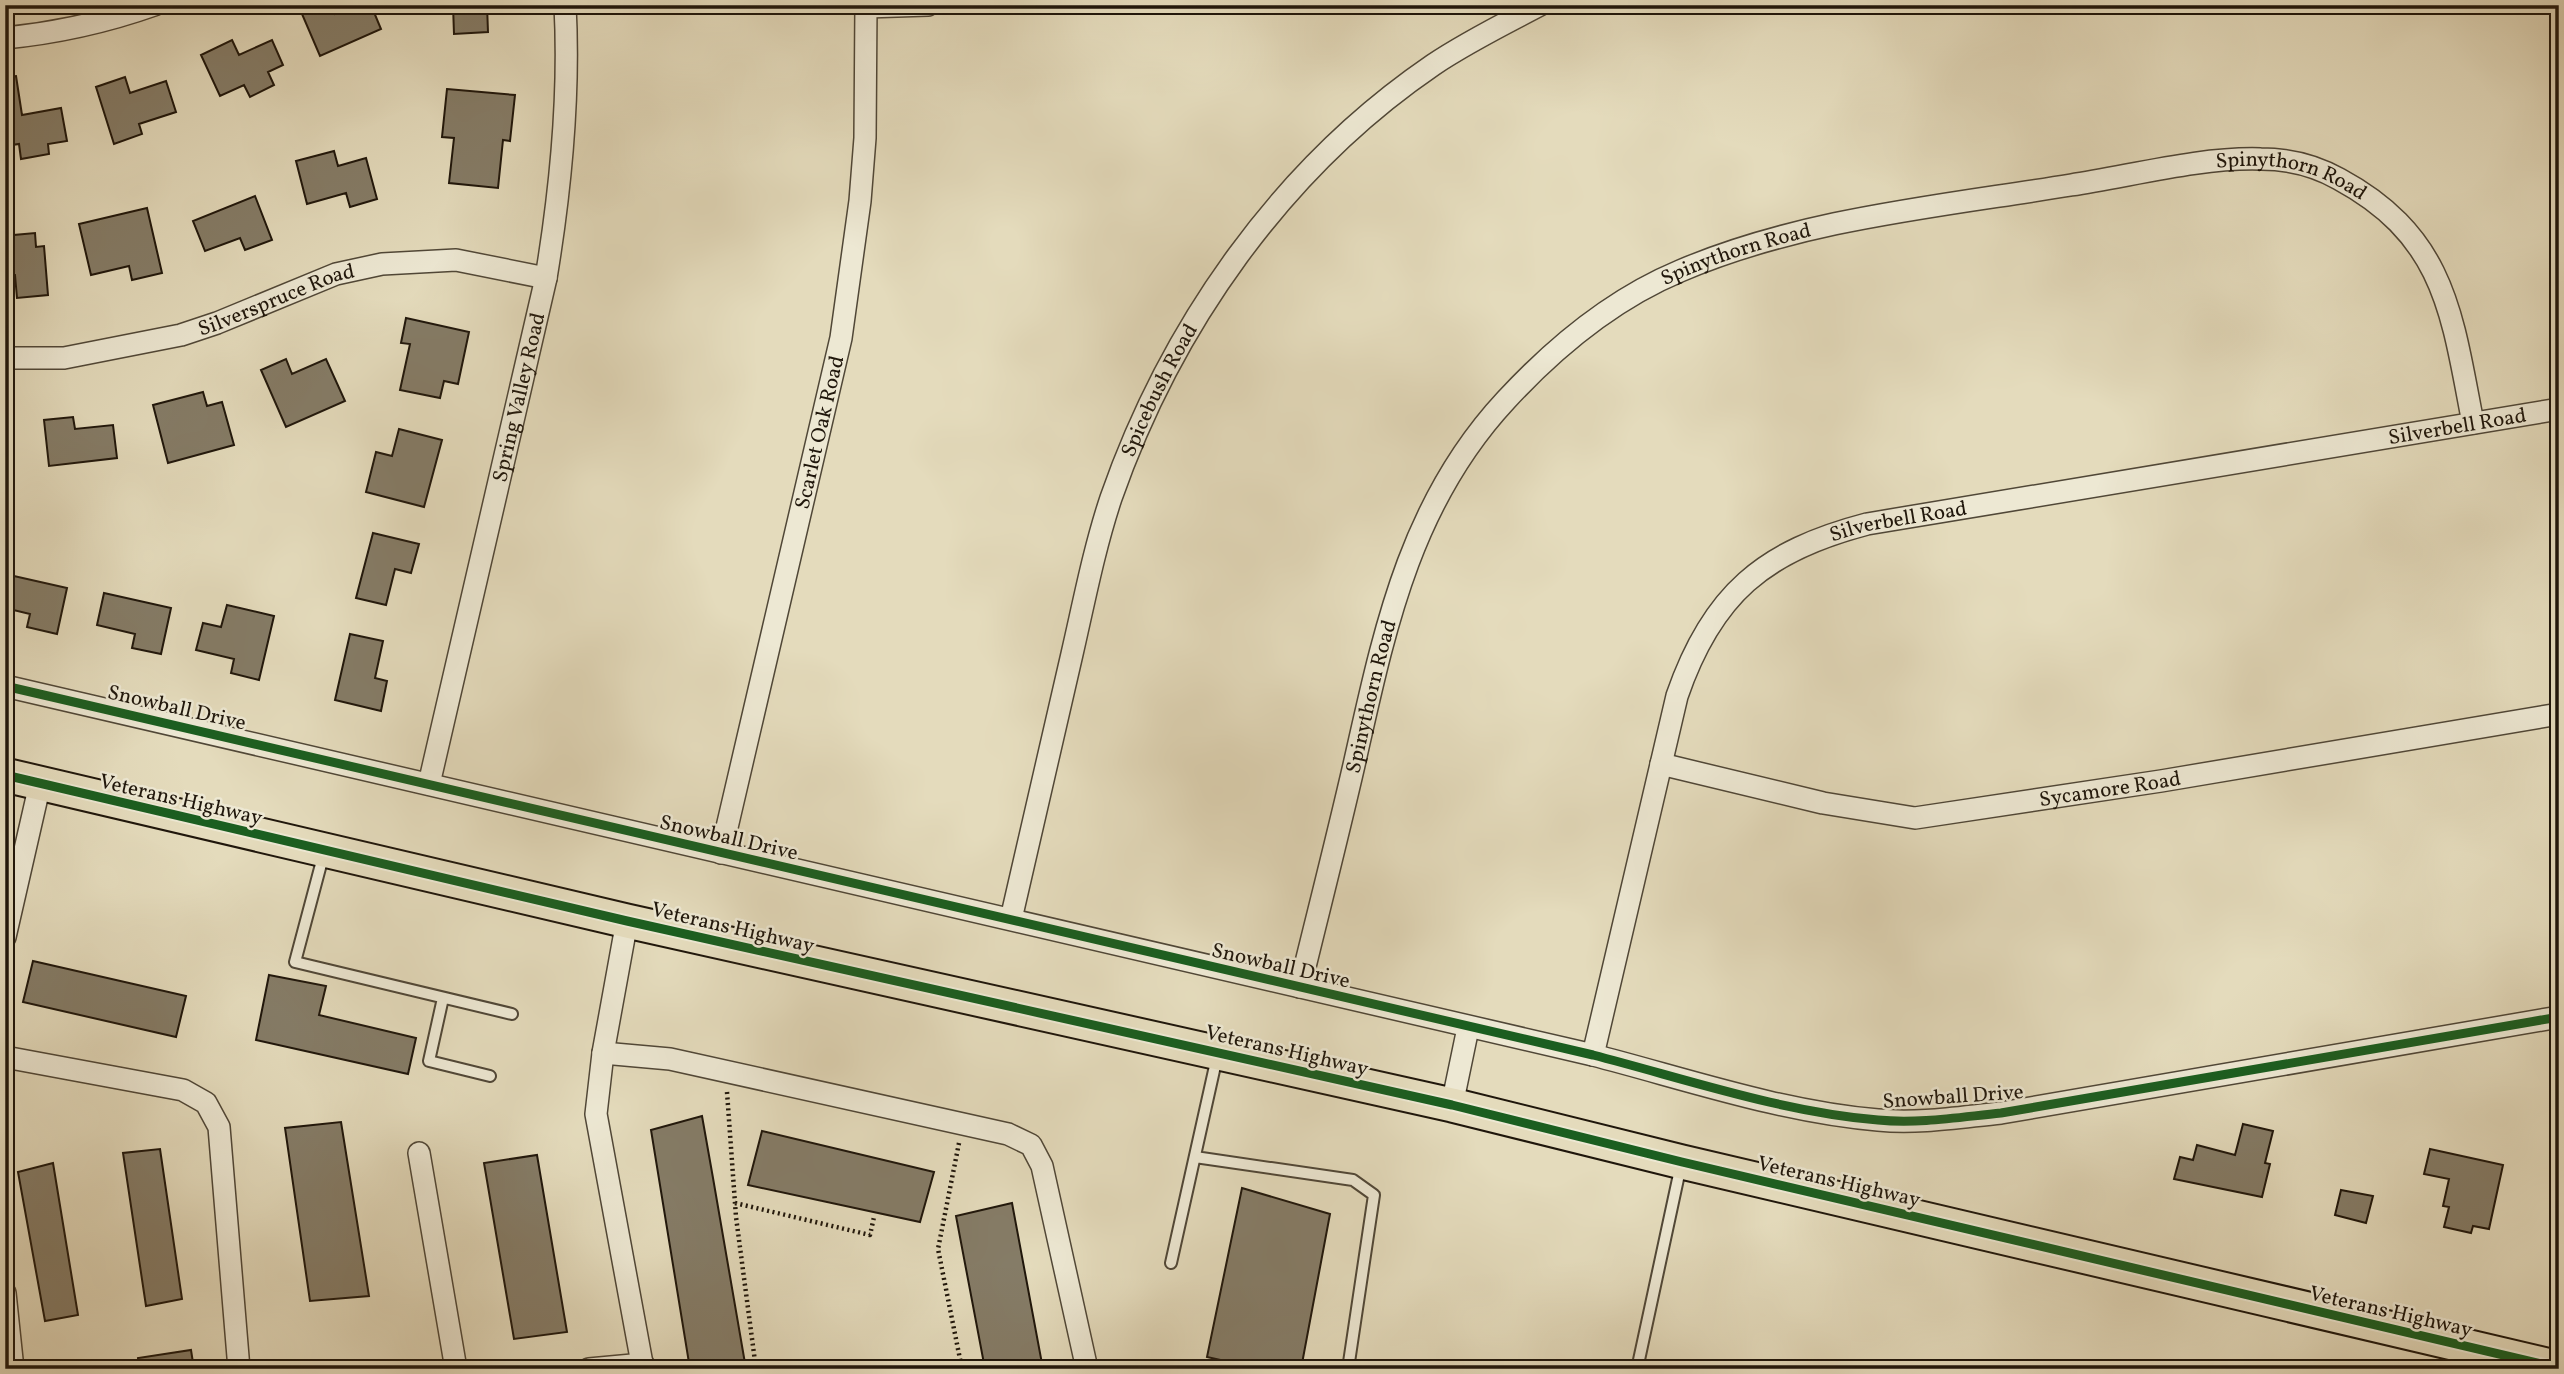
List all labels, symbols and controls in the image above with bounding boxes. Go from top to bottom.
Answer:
street label: Spinythorn Road [2214,146,2372,208]
street label: Spinythorn Road [1656,217,1814,294]
street label: Silverspruce Road [194,257,357,344]
street label: Spring Valley Road [486,310,554,485]
street label: Spicebush Road [1115,318,1206,462]
street label: Scarlet Oak Road [789,353,852,512]
street label: Silverbell Road [2386,402,2529,453]
street label: Silverbell Road [1826,495,1969,550]
street label: Spinythorn Road [1340,617,1405,776]
street label: Snowball Drive [105,678,249,738]
street label: Sycamore Road [2037,765,2183,815]
street label: Veterans Highway [96,768,266,833]
street label: Snowball Drive [657,808,801,868]
street label: Veterans Highway [648,896,818,961]
street label: Snowball Drive [1209,936,1353,996]
street label: Veterans Highway [1202,1019,1372,1084]
street label: Snowball Drive [1882,1078,2025,1117]
street label: Veterans Highway [1754,1150,1924,1215]
street label: Veterans Highway [2306,1280,2476,1345]

